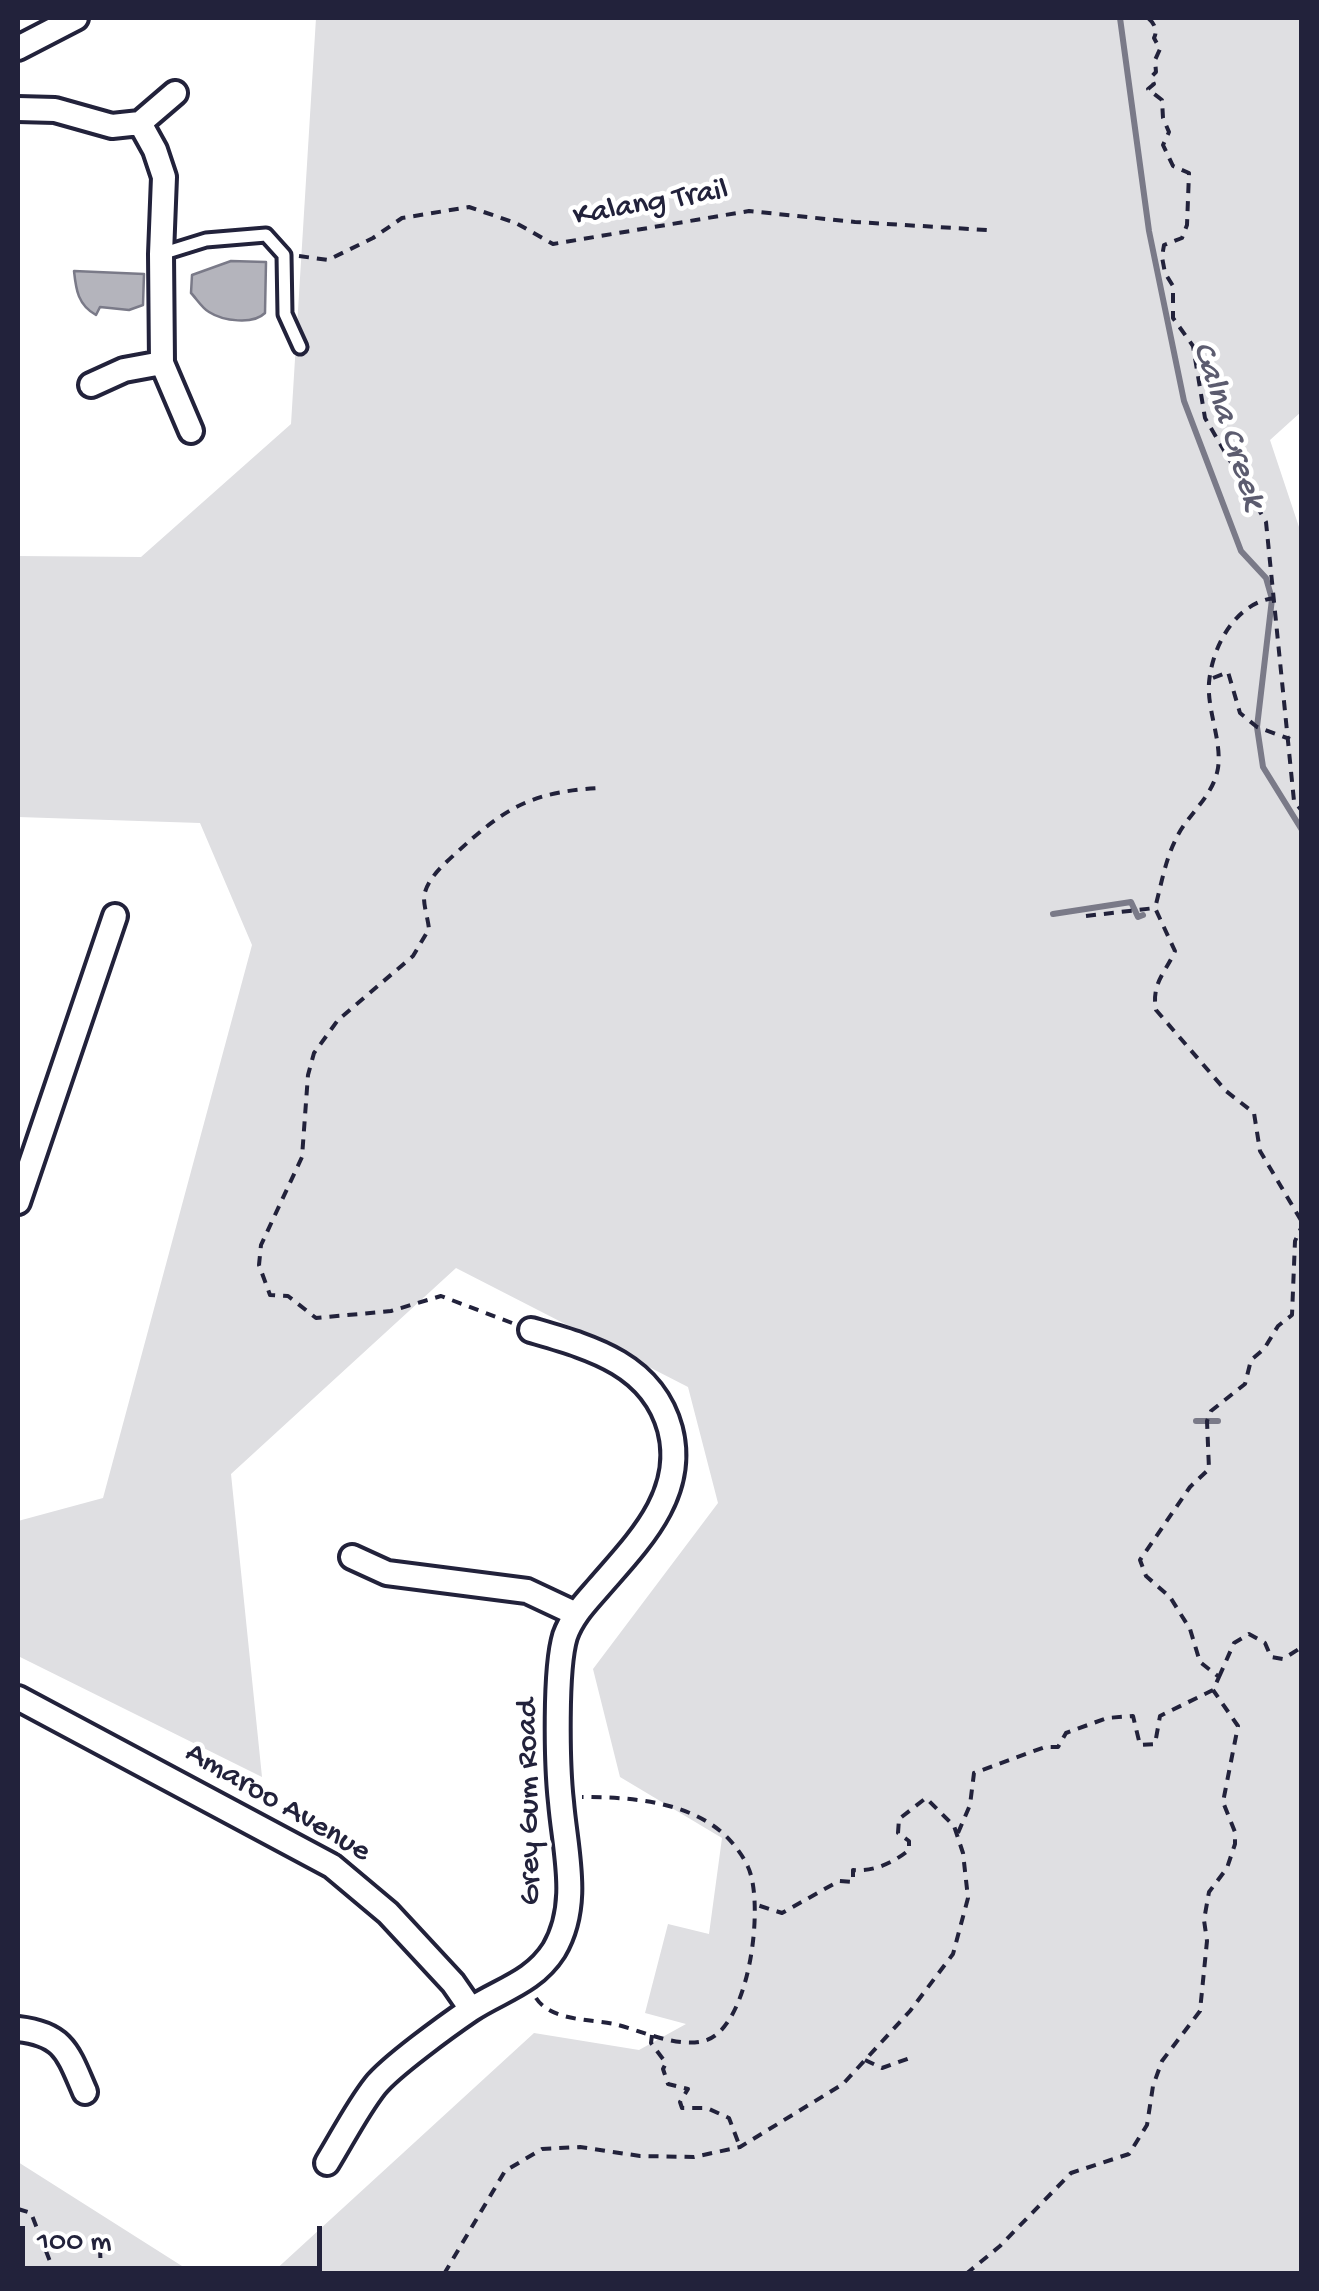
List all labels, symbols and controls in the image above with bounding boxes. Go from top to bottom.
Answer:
street label: Kalang Trail [571,172,731,238]
water label: Calna Creek [1179,337,1273,515]
street label: Grey Gum Road [510,1698,552,1906]
street label: Amaroo Avenue [177,1735,377,1873]
scale bar [25,2206,328,2268]
text: 100 m [37,2226,112,2261]

